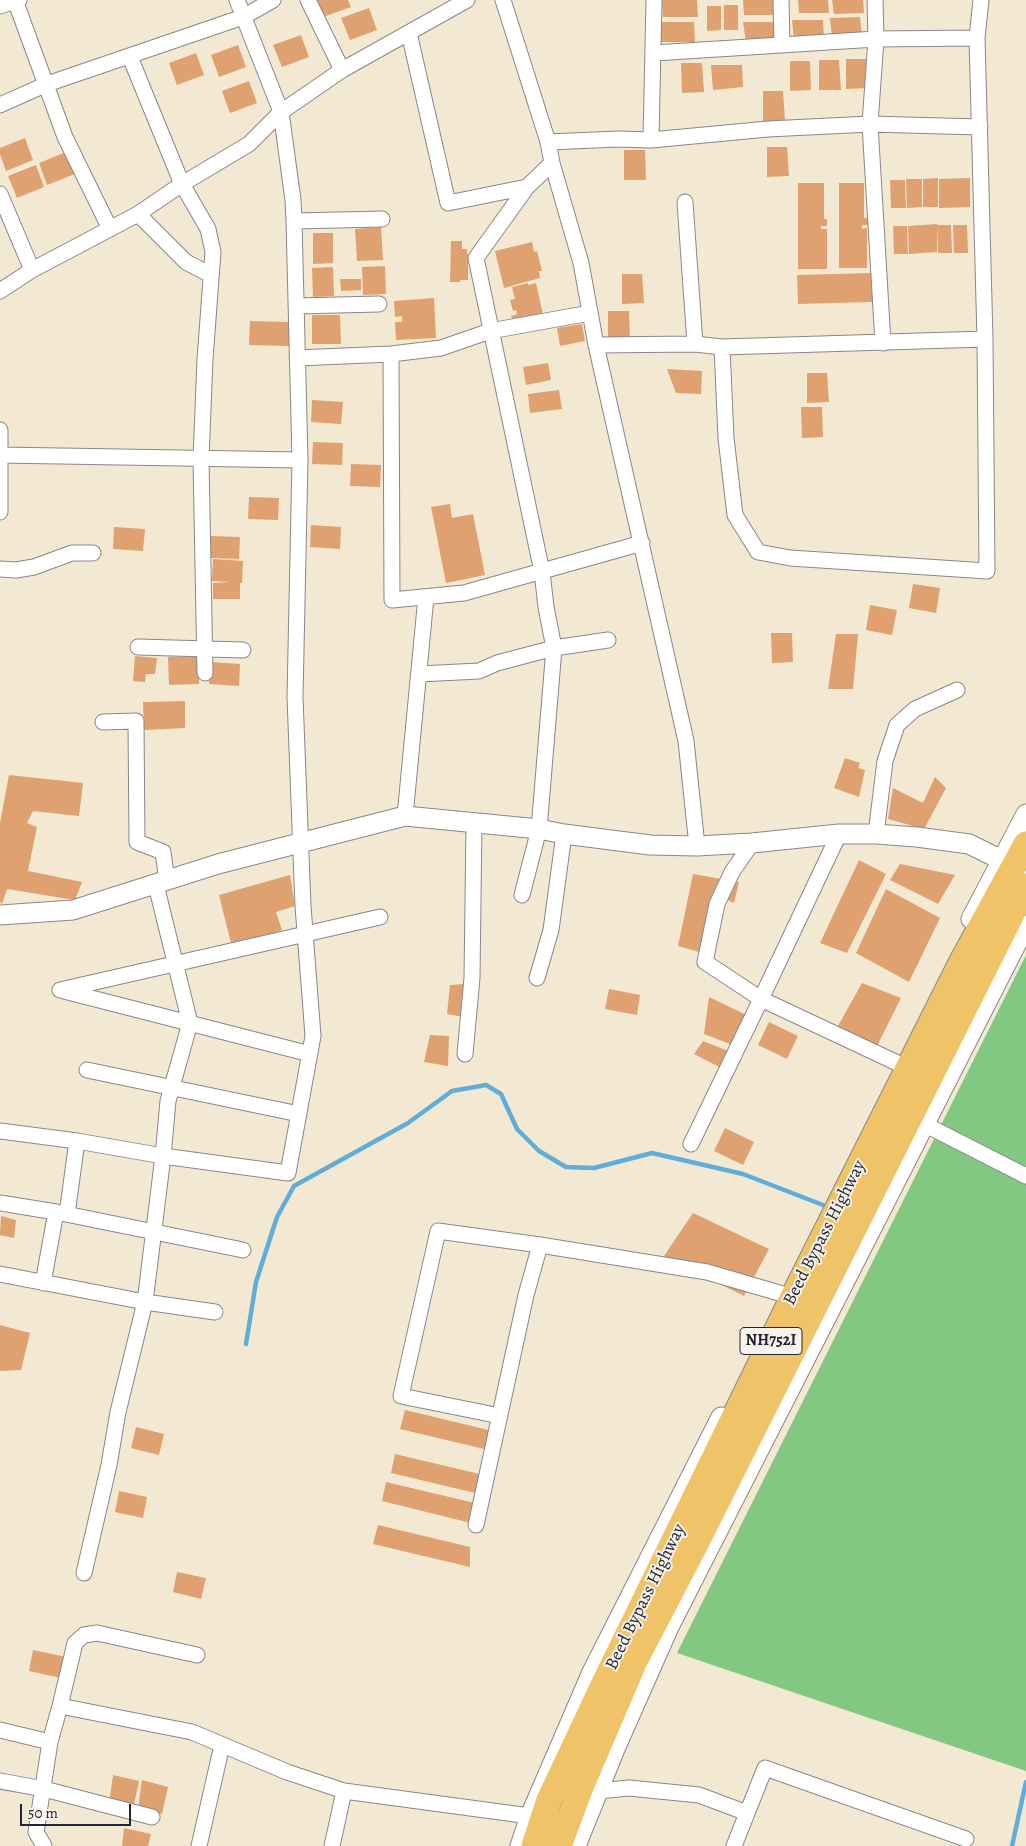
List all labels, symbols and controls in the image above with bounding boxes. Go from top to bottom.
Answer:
street label: Beed Bypass Highway [779,1157,871,1309]
road number: NH752I [740,1328,802,1354]
street label: Beed Bypass Highway [601,1521,691,1673]
scale bar [22,1794,134,1826]
text: 50 m [28,1803,58,1823]

